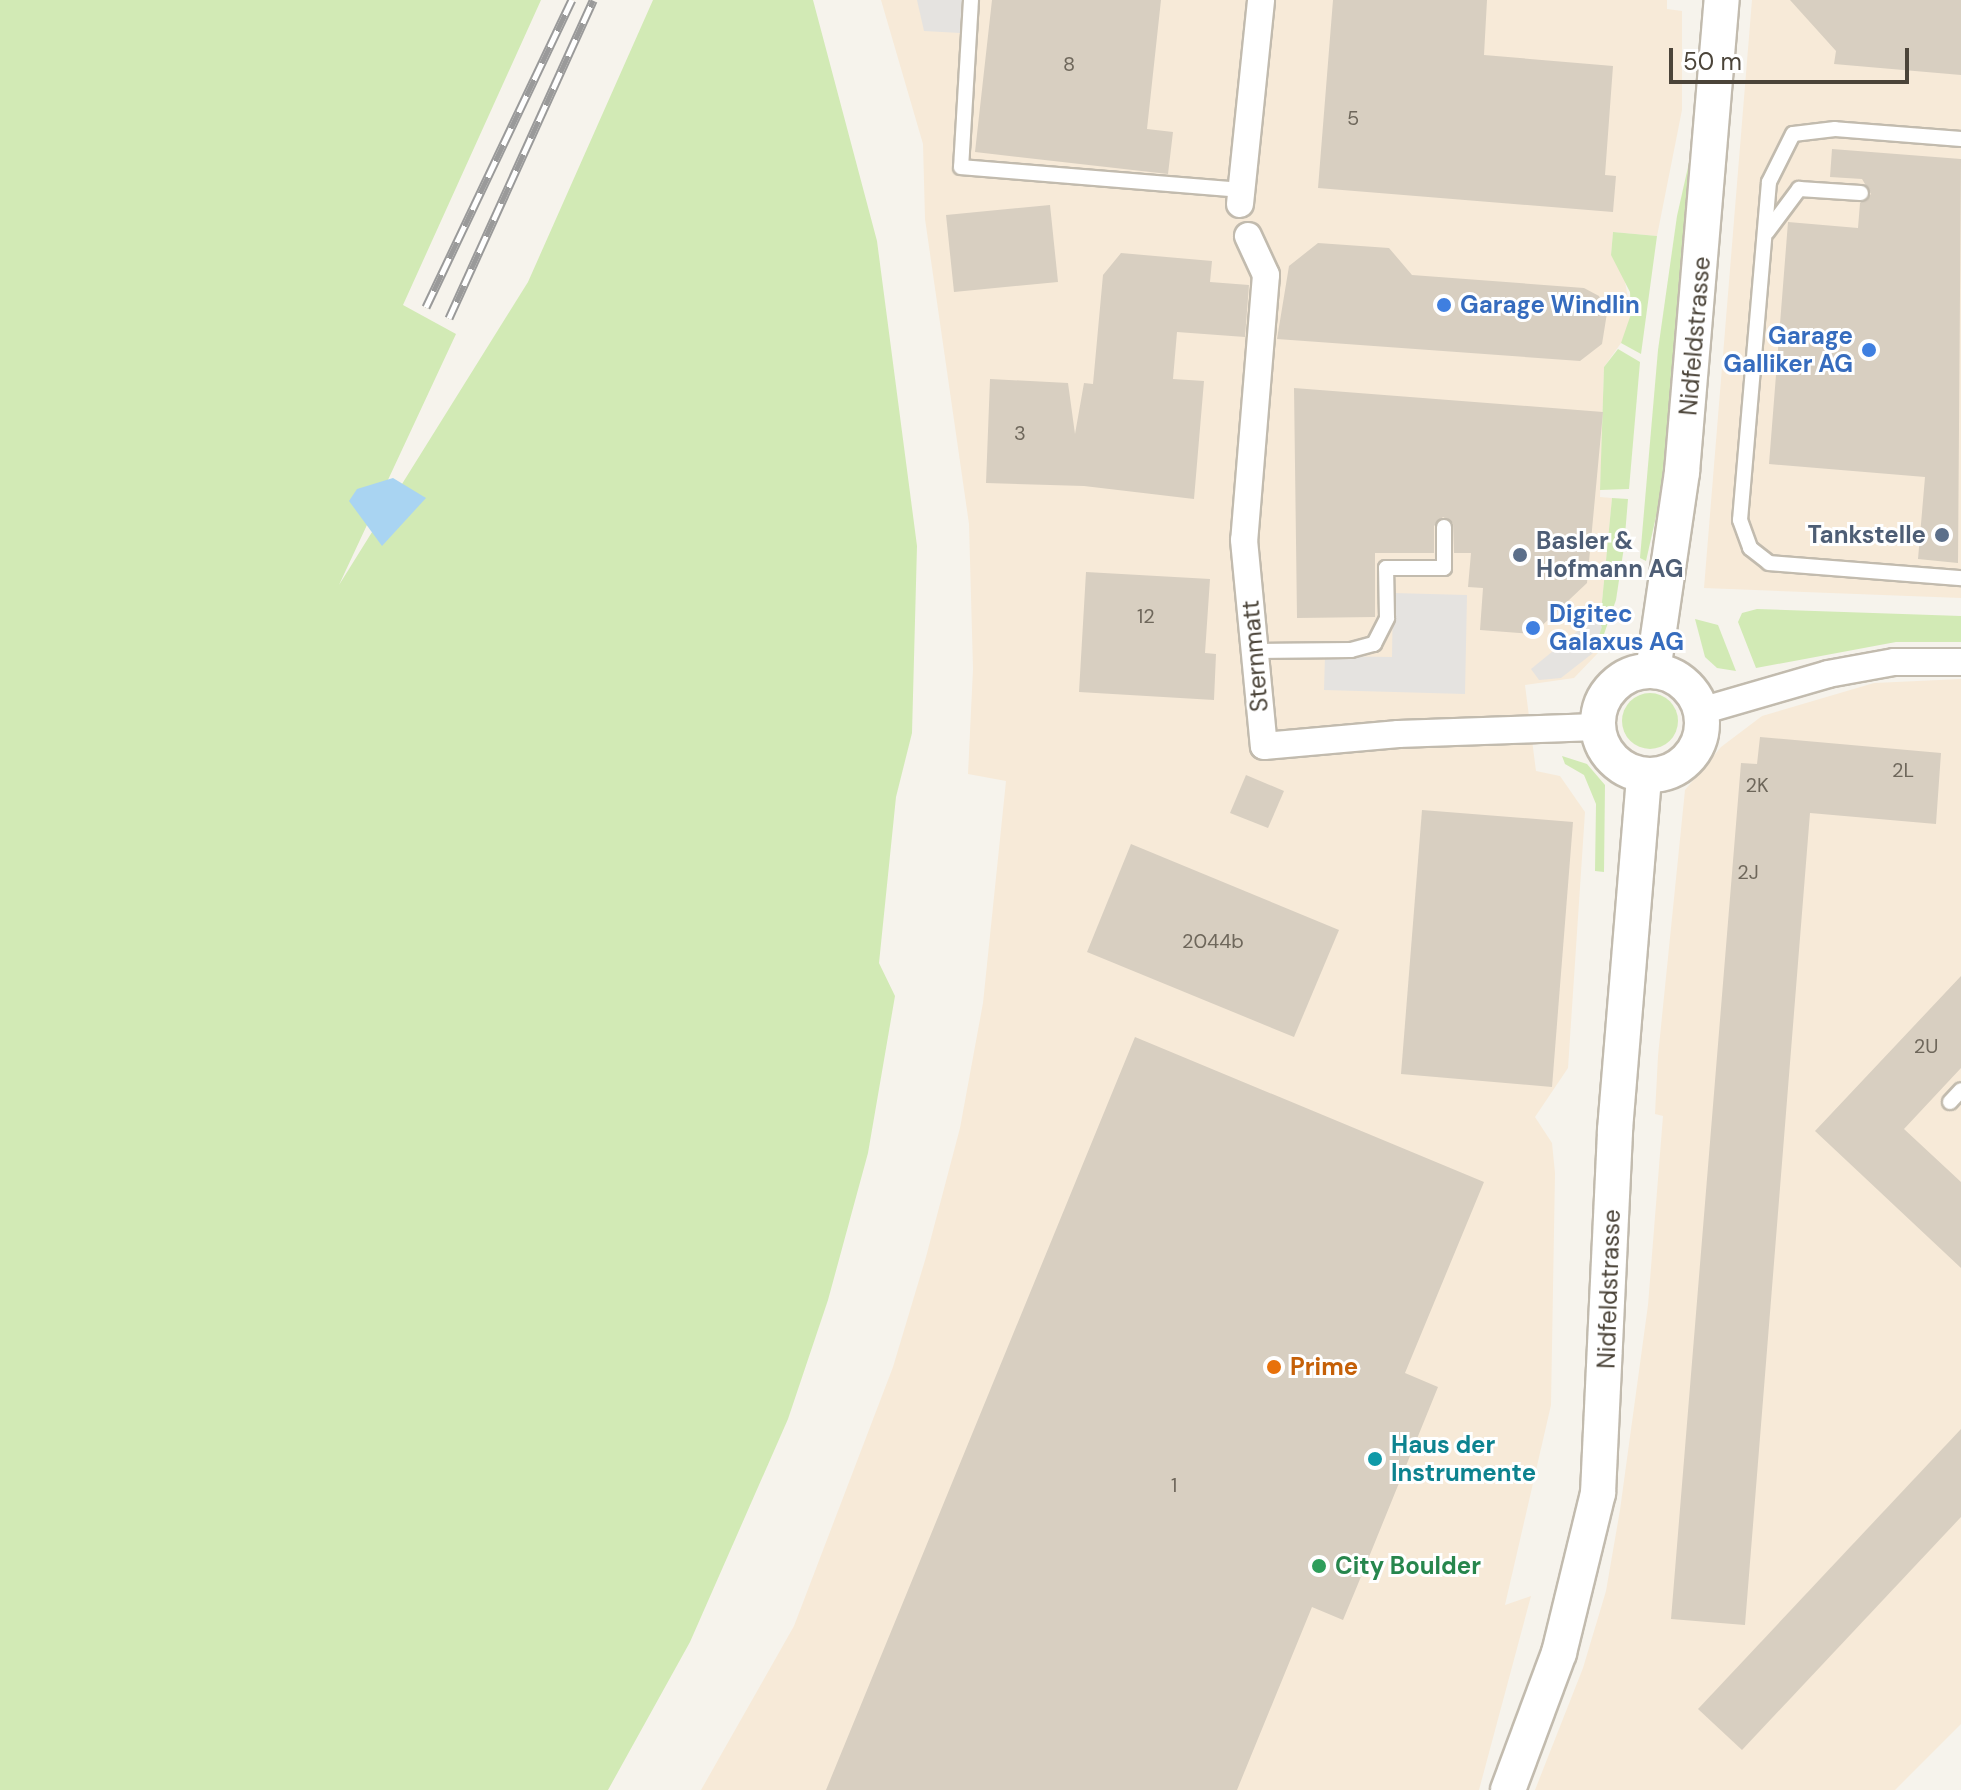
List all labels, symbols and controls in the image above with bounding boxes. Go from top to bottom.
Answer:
scale bar [1673,32,1913,82]
text: 50 m [1683,46,1742,77]
house number: 8 [1063,52,1075,76]
house number: 5 [1347,106,1359,130]
street label: Nidfeldstrasse [1674,255,1716,417]
place label: Garage Windlin [1460,291,1640,319]
marker: Garage Windlin [1435,296,1453,314]
place label: Garage Galliker AG [1723,322,1853,378]
marker: Garage Galliker AG [1860,341,1878,359]
house number: 3 [1014,421,1026,445]
place label: Tankstelle [1807,521,1926,549]
marker: Tankstelle [1933,526,1951,544]
place label: Basler & Hofmann AG [1536,527,1683,583]
marker: Basler & Hofmann AG [1511,546,1529,564]
street label: Sternmatt [1236,599,1274,713]
place label: Digitec Galaxus AG [1549,600,1684,656]
house number: 12 [1137,604,1155,628]
marker: Digitec Galaxus AG [1524,619,1542,637]
house number: 2L [1892,758,1914,782]
house number: 2K [1745,773,1769,797]
house number: 2J [1737,860,1759,884]
house number: 2044b [1182,929,1244,953]
house number: 2U [1914,1034,1938,1058]
street label: Nidfeldstrasse [1592,1209,1626,1369]
place label: Prime [1290,1353,1358,1381]
marker: Prime [1265,1358,1283,1376]
place label: Haus der Instrumente [1391,1431,1536,1487]
marker: Haus der Instrumente [1366,1450,1384,1468]
house number: 1 [1171,1473,1177,1497]
place label: City Boulder [1335,1552,1481,1580]
marker: City Boulder [1310,1557,1328,1575]

